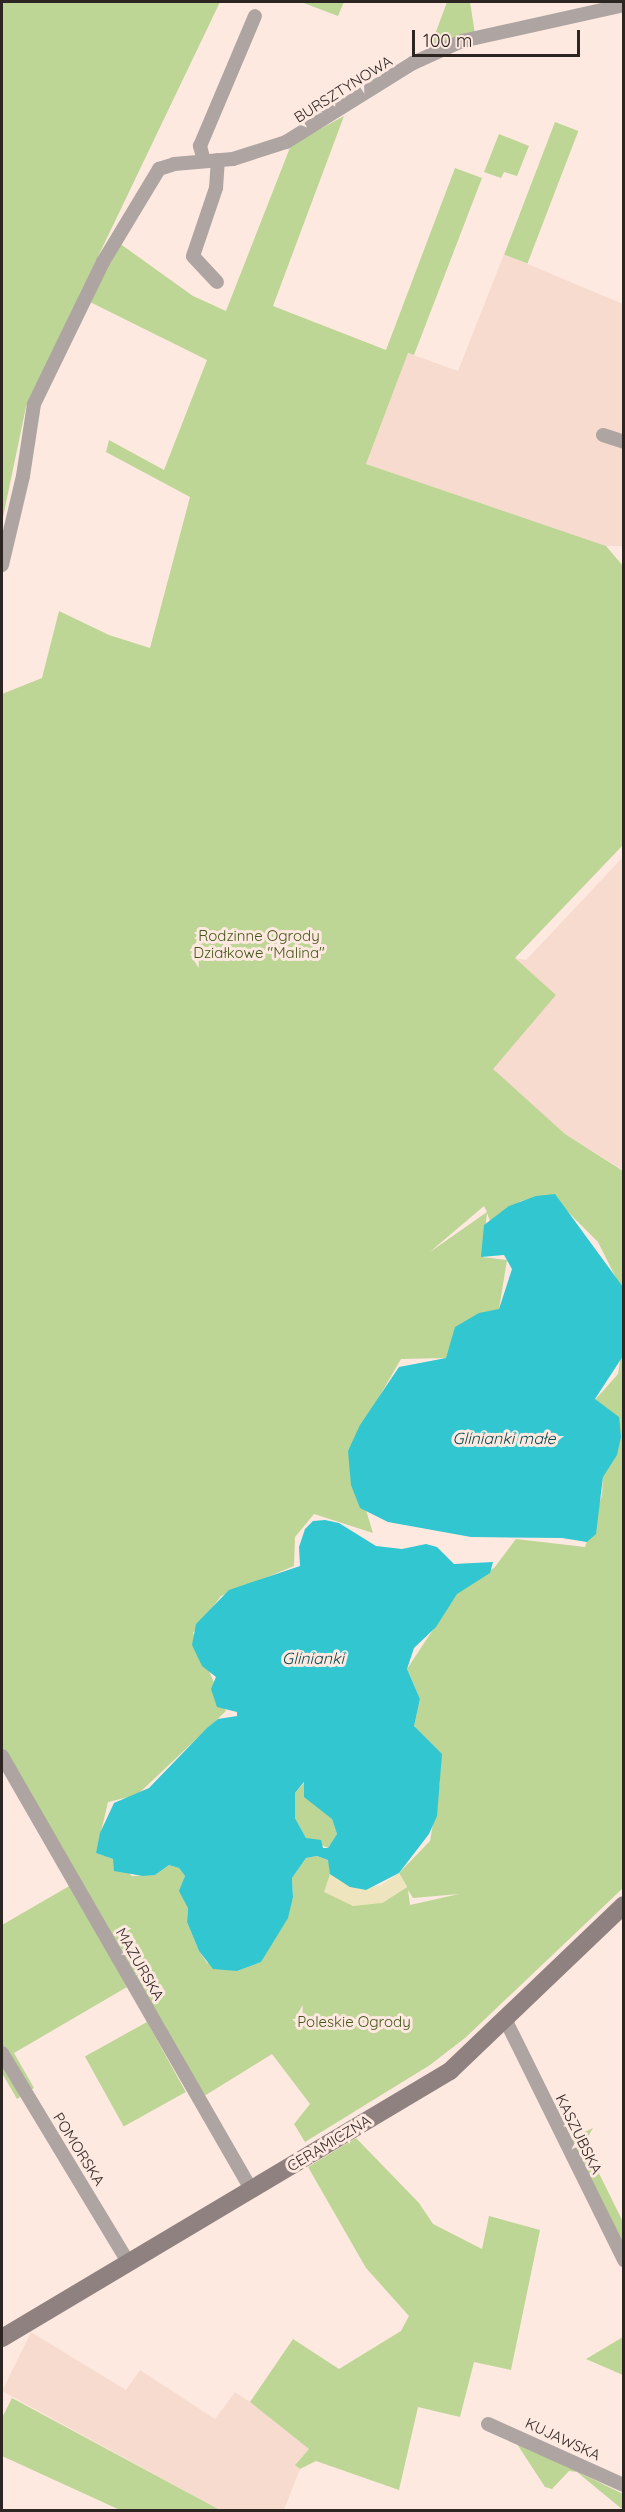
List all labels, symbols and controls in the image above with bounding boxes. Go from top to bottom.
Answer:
scale bar [415,18,583,56]
text: 100 m [423,29,472,52]
street label: BURSZTYNOWA [291,52,395,126]
park label: Rodzinne Ogrody Działkowe "Malina" [193,926,325,961]
water label: Glinianki małe [452,1428,556,1448]
water label: Glinianki [282,1648,344,1668]
street label: MAZURSKA [112,1925,168,2003]
park label: Poleskie Ogrody [297,2013,411,2031]
street label: KASZUBSKA [552,2091,606,2177]
street label: POMORSKA [49,2109,109,2189]
street label: CERAMICZNA [284,2111,374,2175]
street label: KUJAWSKA [523,2414,603,2464]

